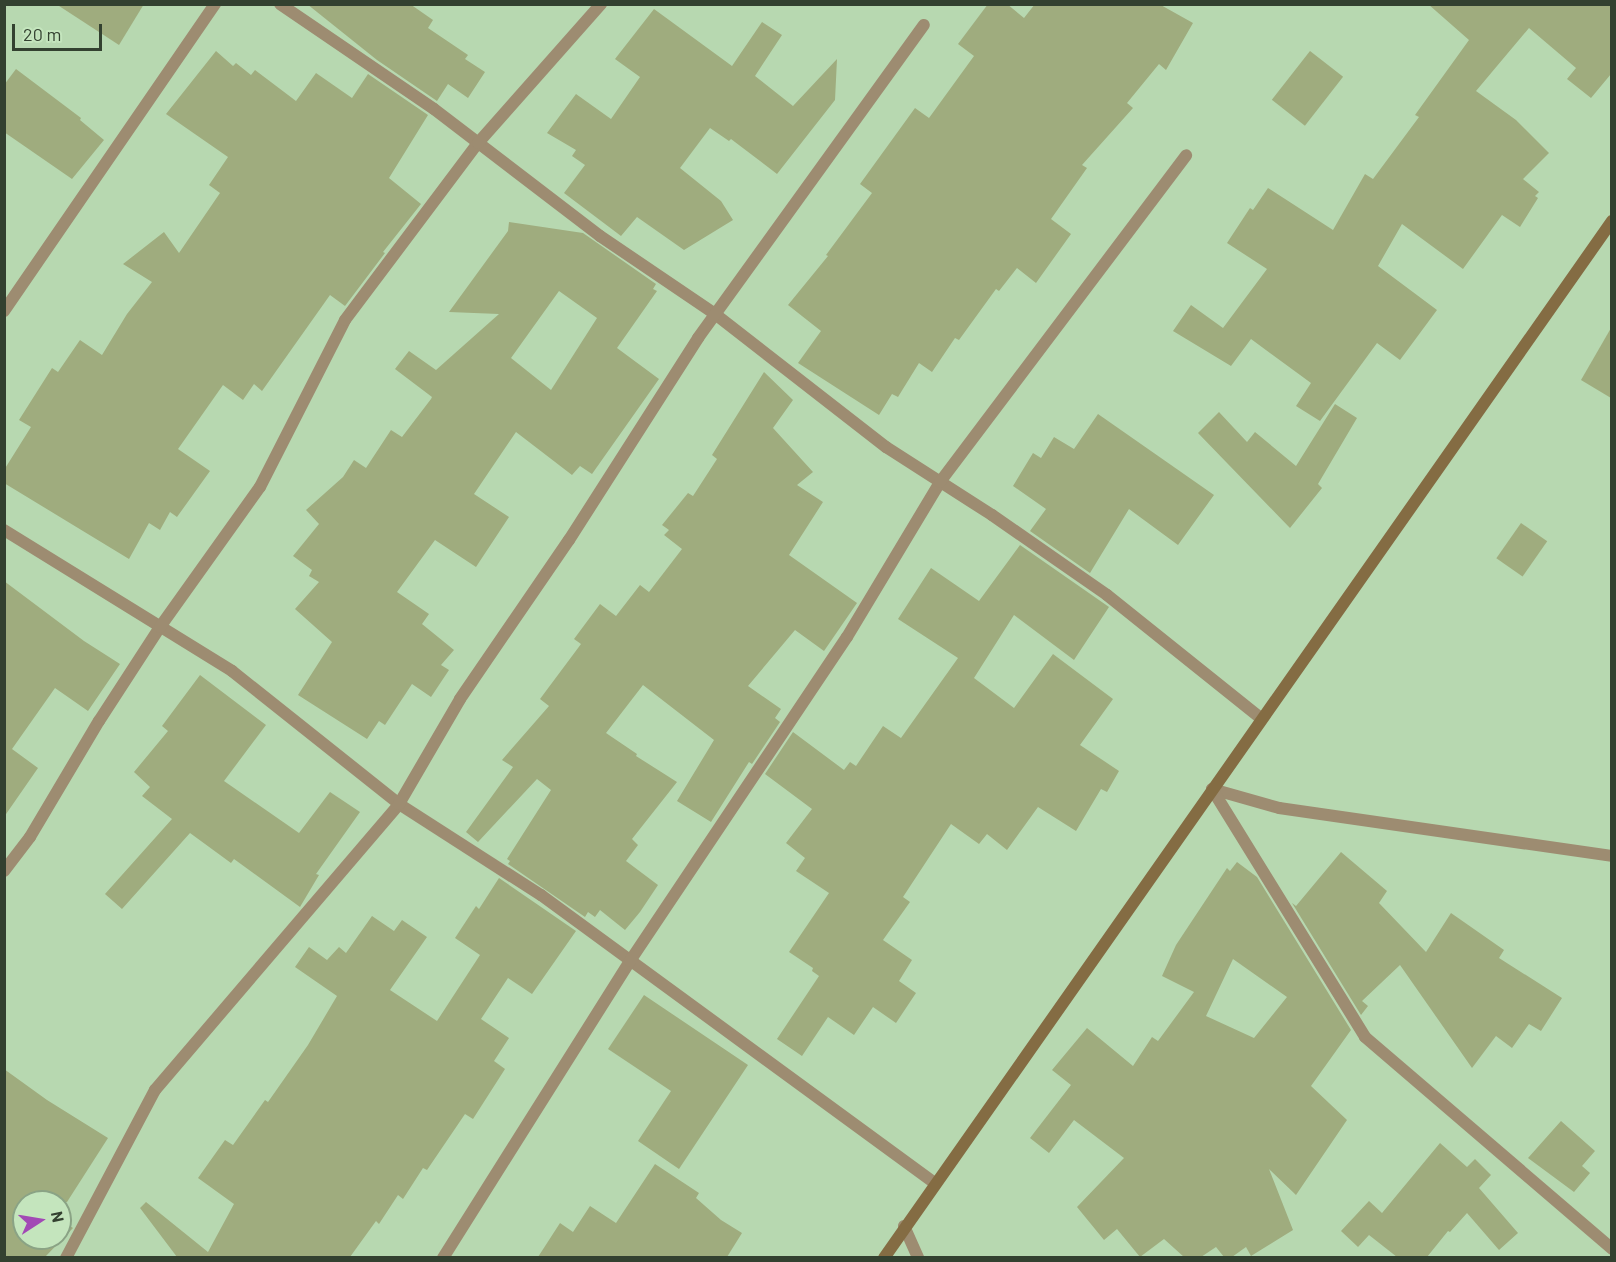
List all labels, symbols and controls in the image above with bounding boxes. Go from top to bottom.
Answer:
scale bar [15,12,105,50]
text: 20 m [23,23,61,45]
north arrow [12,1190,72,1250]
text: N [48,1209,69,1224]

